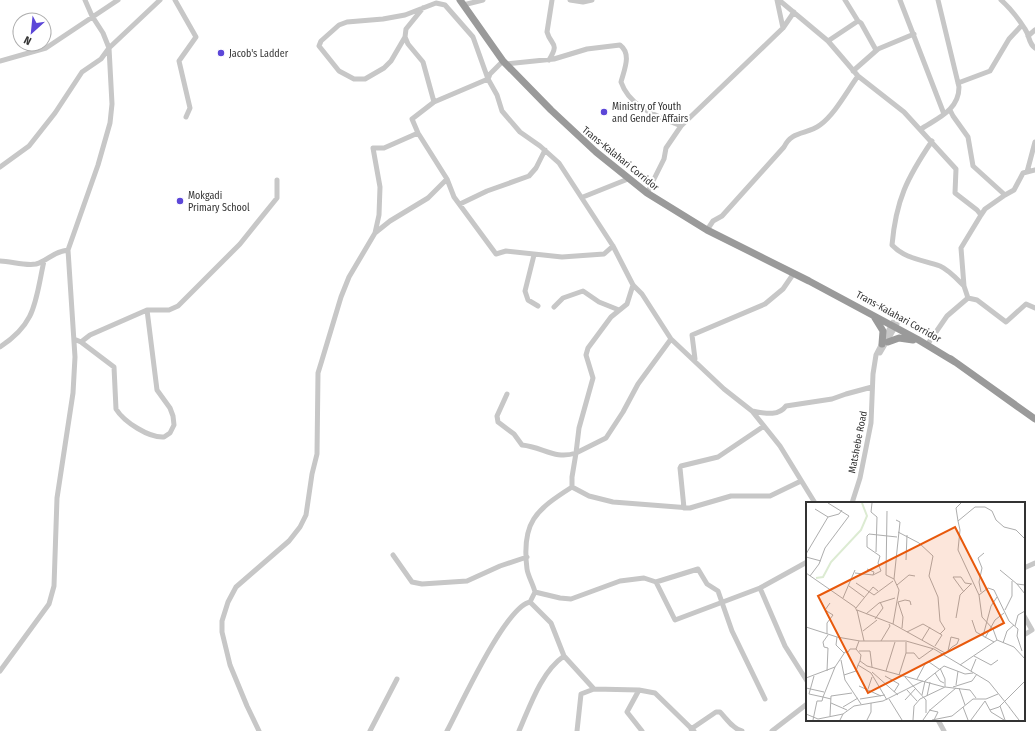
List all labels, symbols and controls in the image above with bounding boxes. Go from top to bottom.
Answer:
north arrow [12,12,52,52]
text: N [22,33,34,48]
marker: Jacob's Ladder [216,48,226,58]
place label: Jacob's Ladder [229,48,289,60]
place label: Ministry of Youth and Gender Affairs [612,101,688,125]
marker: Ministry of Youth and Gender Affairs [599,107,609,117]
street label: Trans-Kalahari Corridor [580,124,662,194]
place label: Mokgadi Primary School [188,190,250,214]
marker: Mokgadi Primary School [175,196,185,206]
street label: Trans-Kalahari Corridor [854,289,944,345]
street label: Matshebe Road [846,410,870,474]
inset map [806,502,1025,721]

